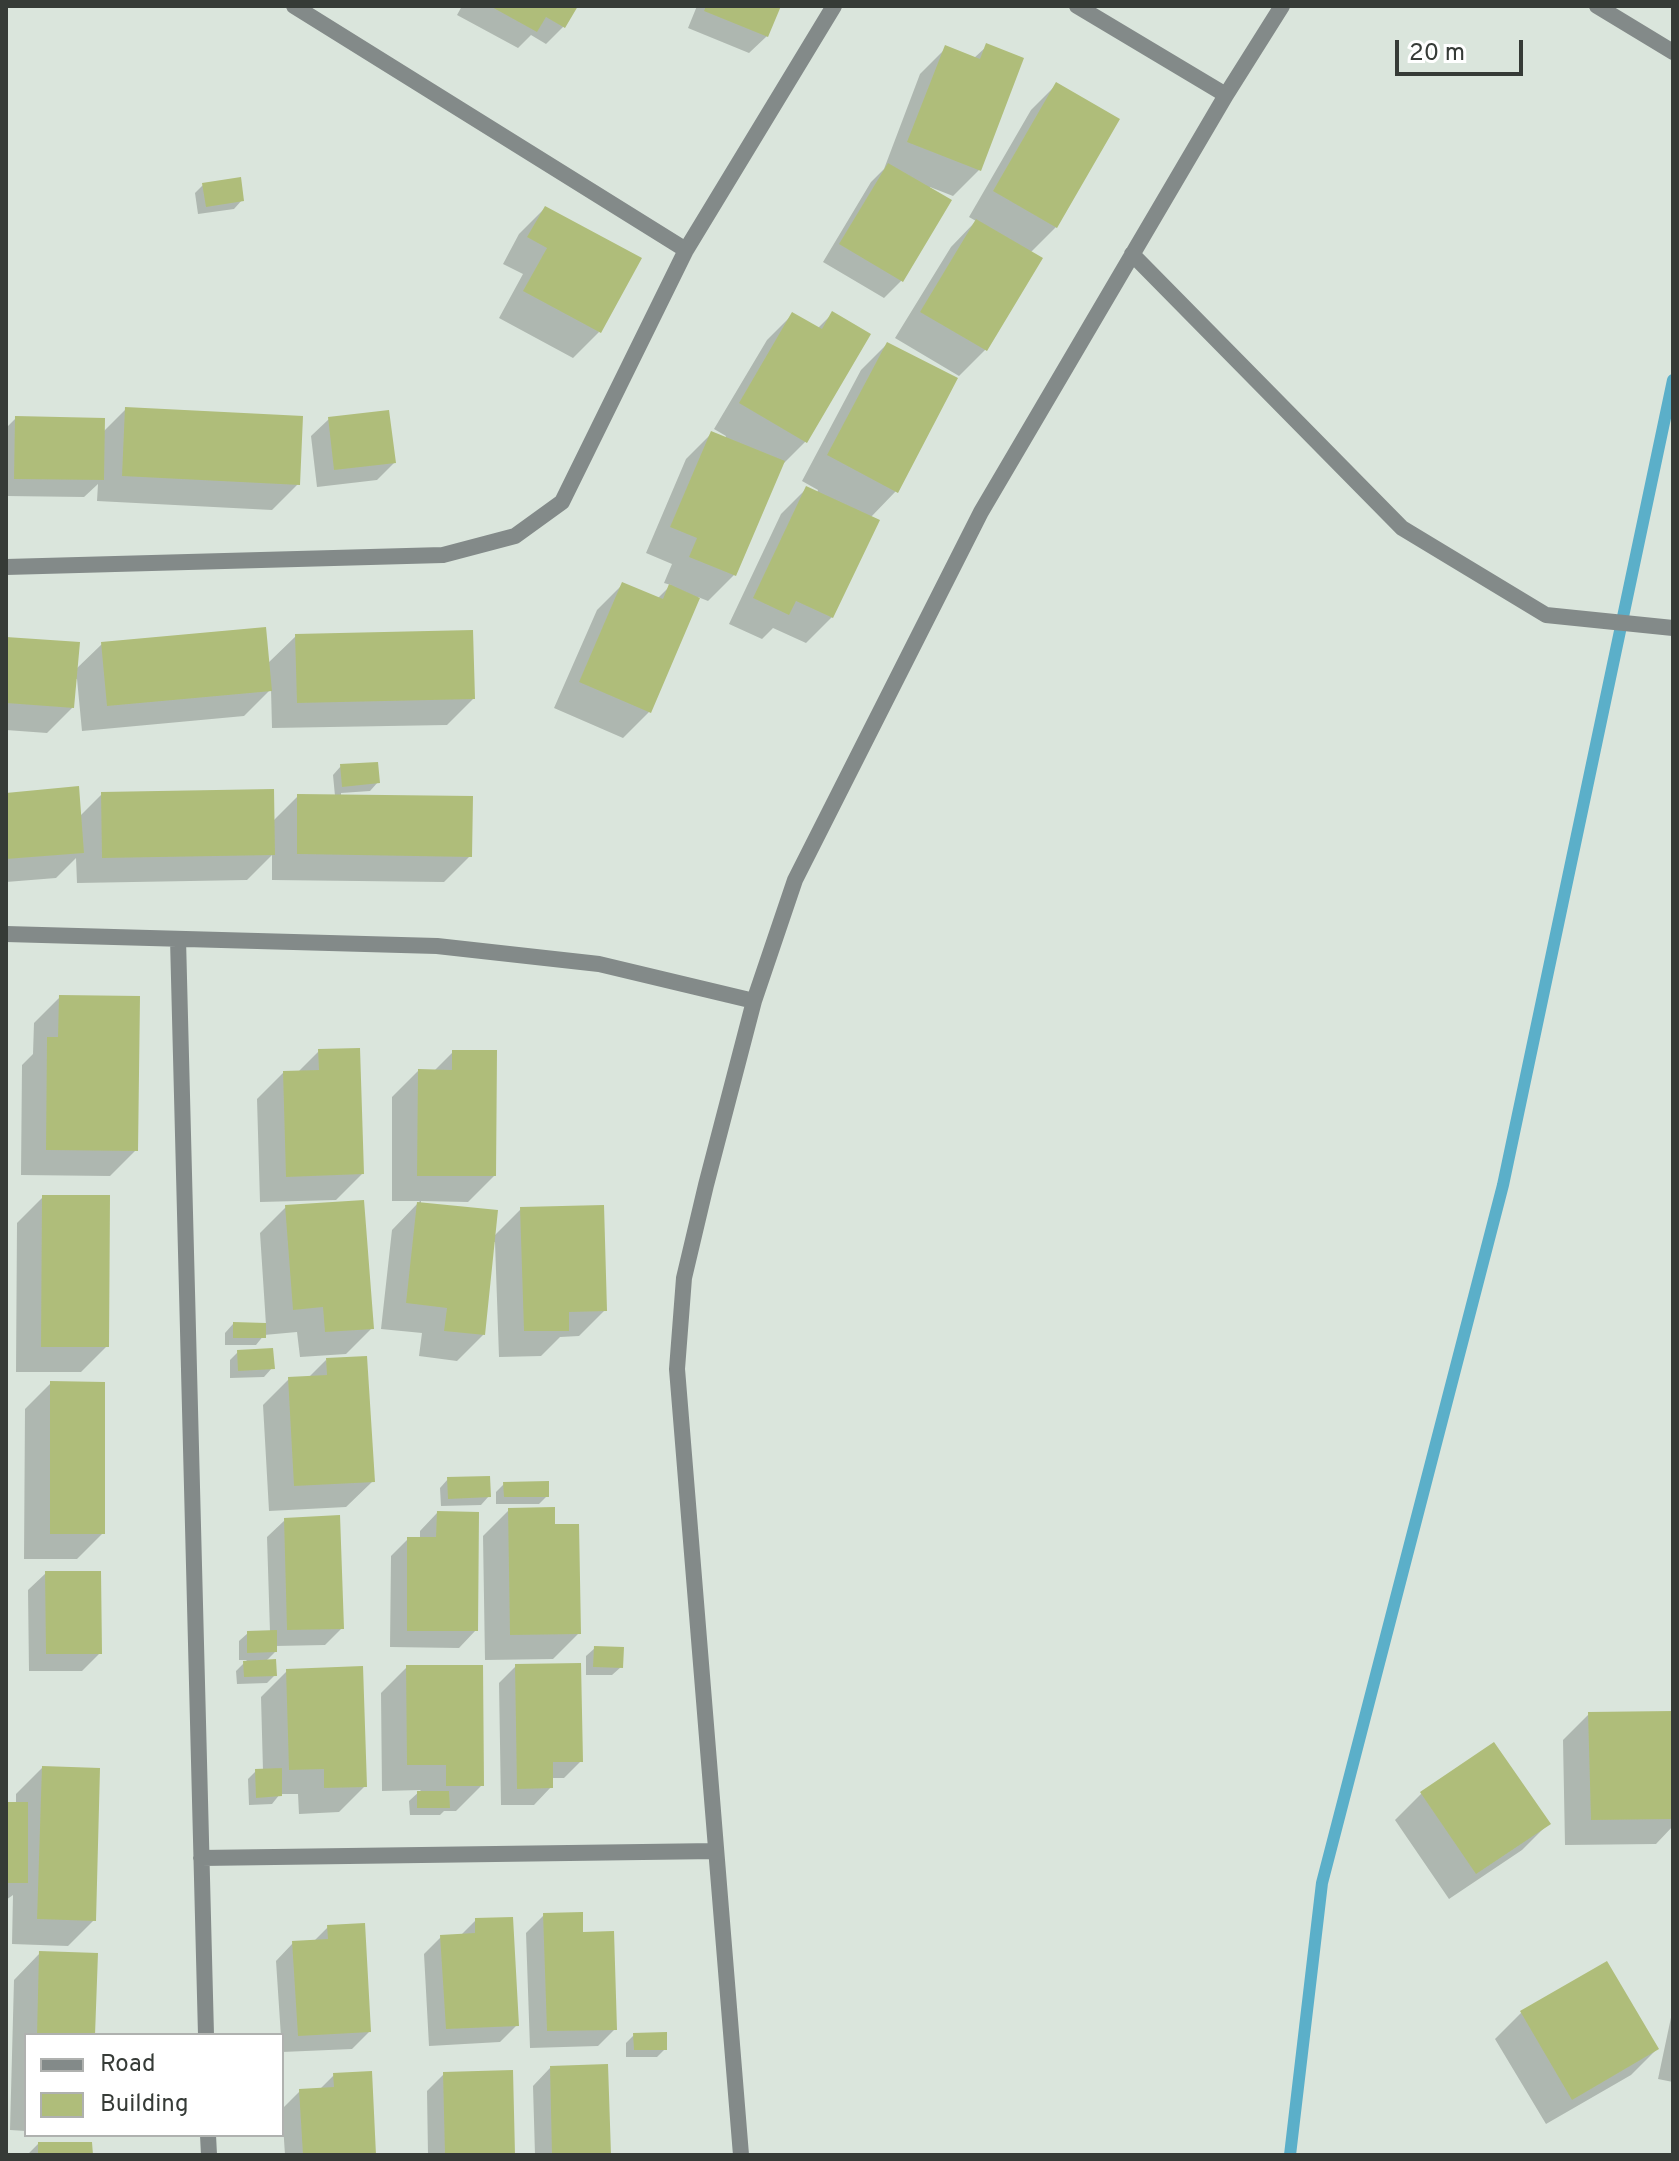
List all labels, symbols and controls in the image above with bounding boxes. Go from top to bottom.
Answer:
scale bar [1399,24,1527,74]
text: 20 m [1409,39,1465,69]
legend [24,2033,284,2137]
text: Road [100,2050,156,2080]
text: Building [100,2090,189,2120]

